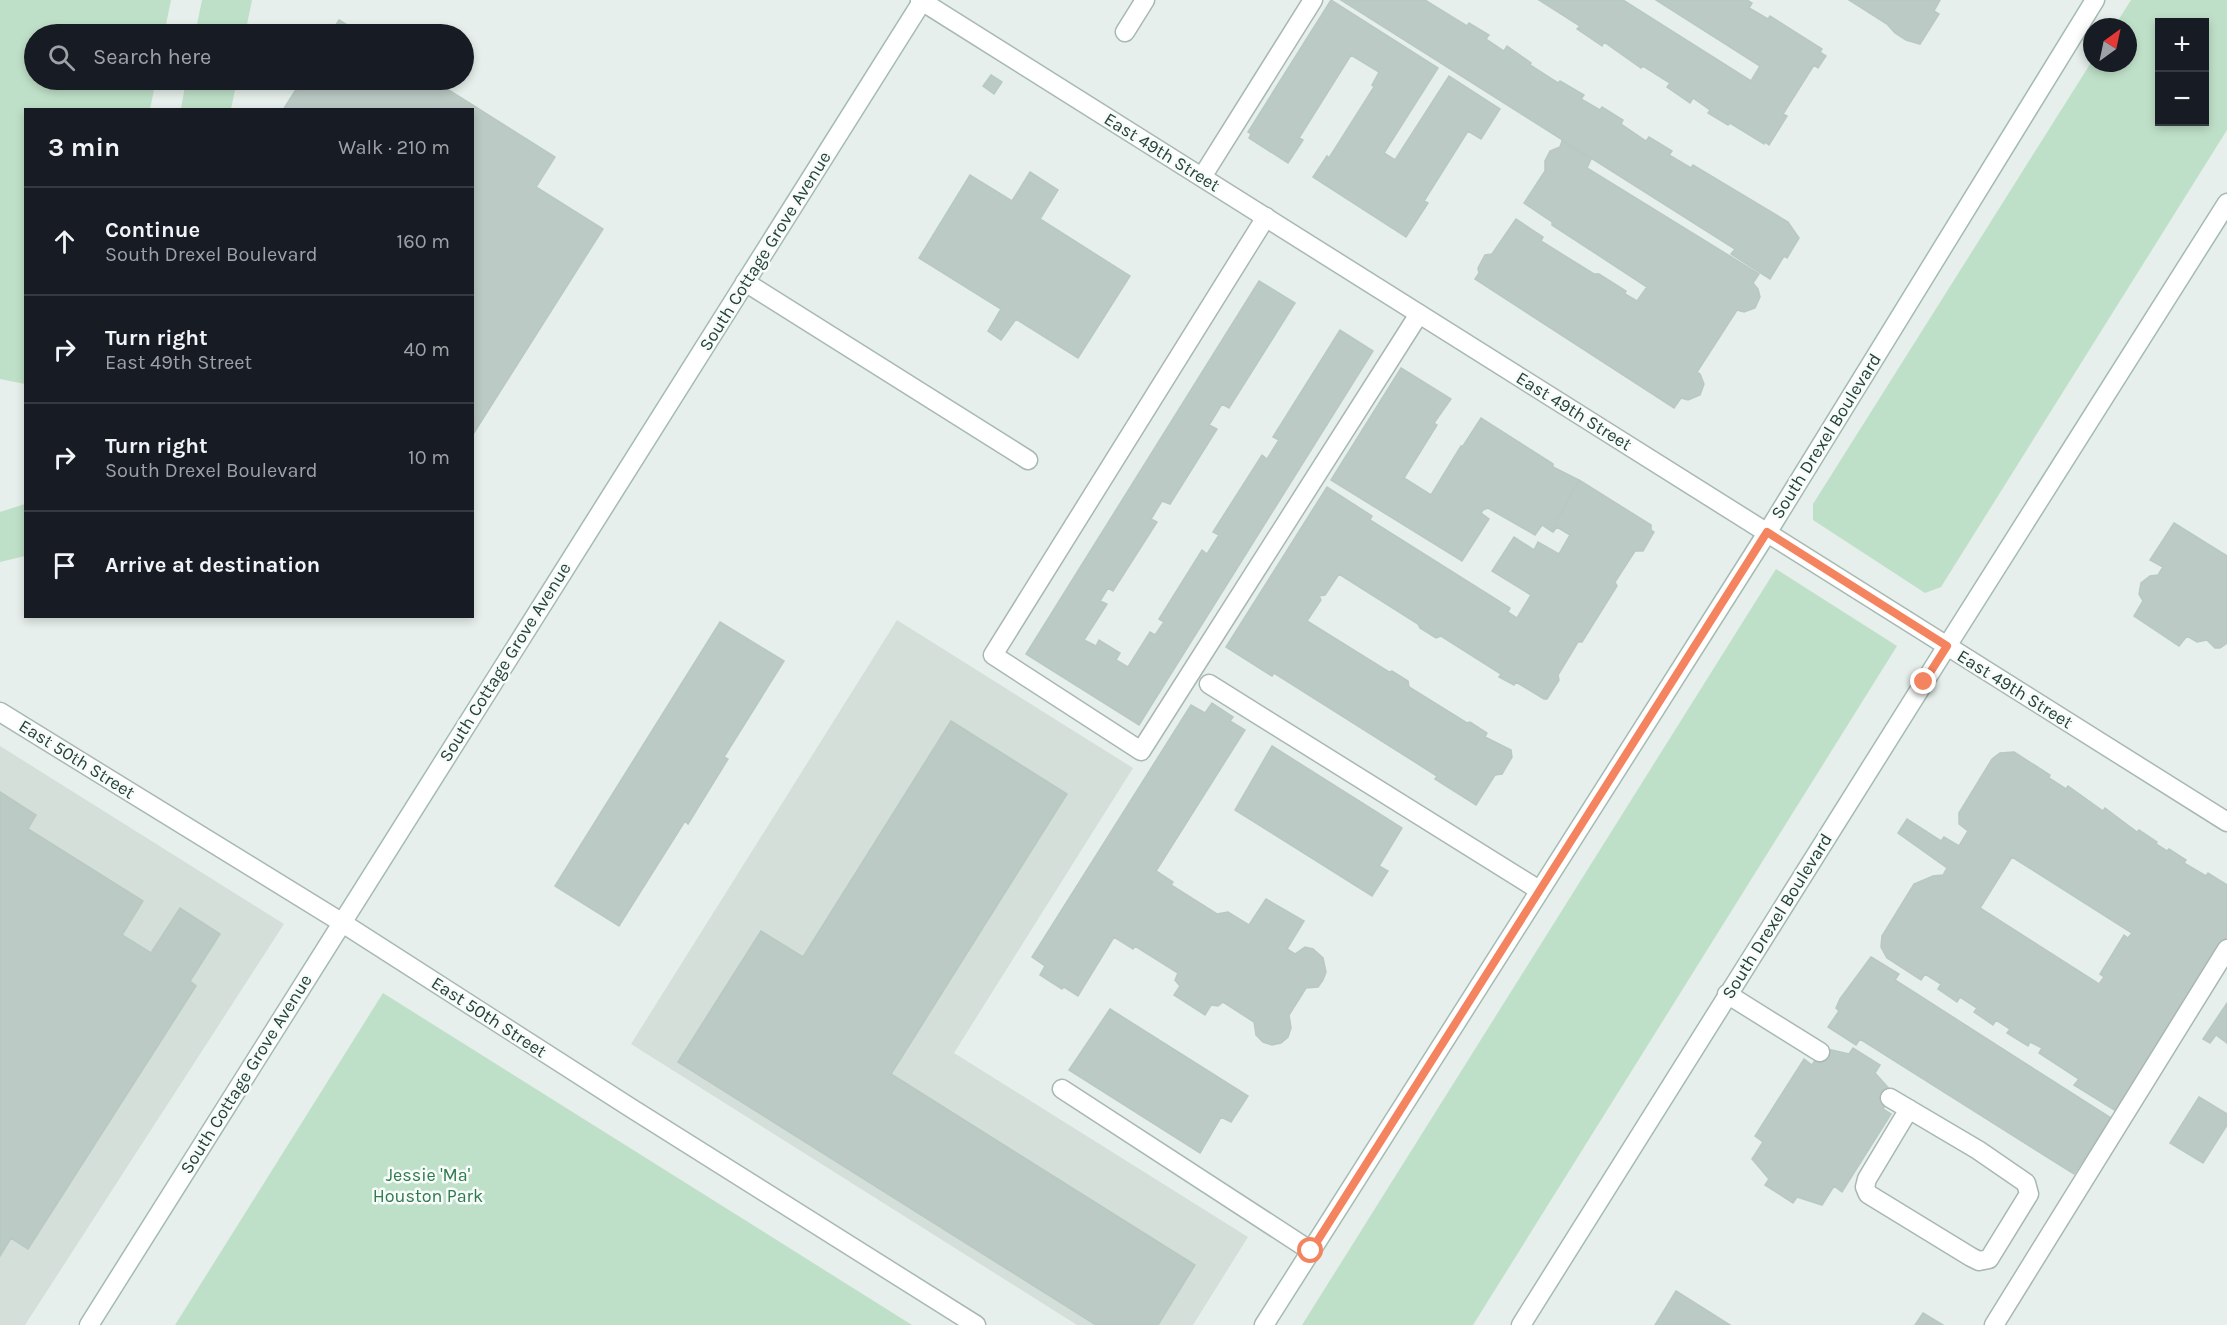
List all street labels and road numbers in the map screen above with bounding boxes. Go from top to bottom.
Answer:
street label: East 49th Street [1100,108,1224,197]
street label: South Cottage Grove Avenue [694,147,836,355]
street label: South Drexel Boulevard [1766,349,1886,523]
street label: East 49th Street [1512,367,1636,456]
street label: South Cottage Grove Avenue [434,558,576,766]
street label: East 49th Street [1953,645,2077,734]
street label: East 50th Street [15,715,139,804]
street label: South Drexel Boulevard [1717,829,1837,1003]
street label: South Cottage Grove Avenue [175,970,317,1178]
street label: East 50th Street [427,972,551,1062]

